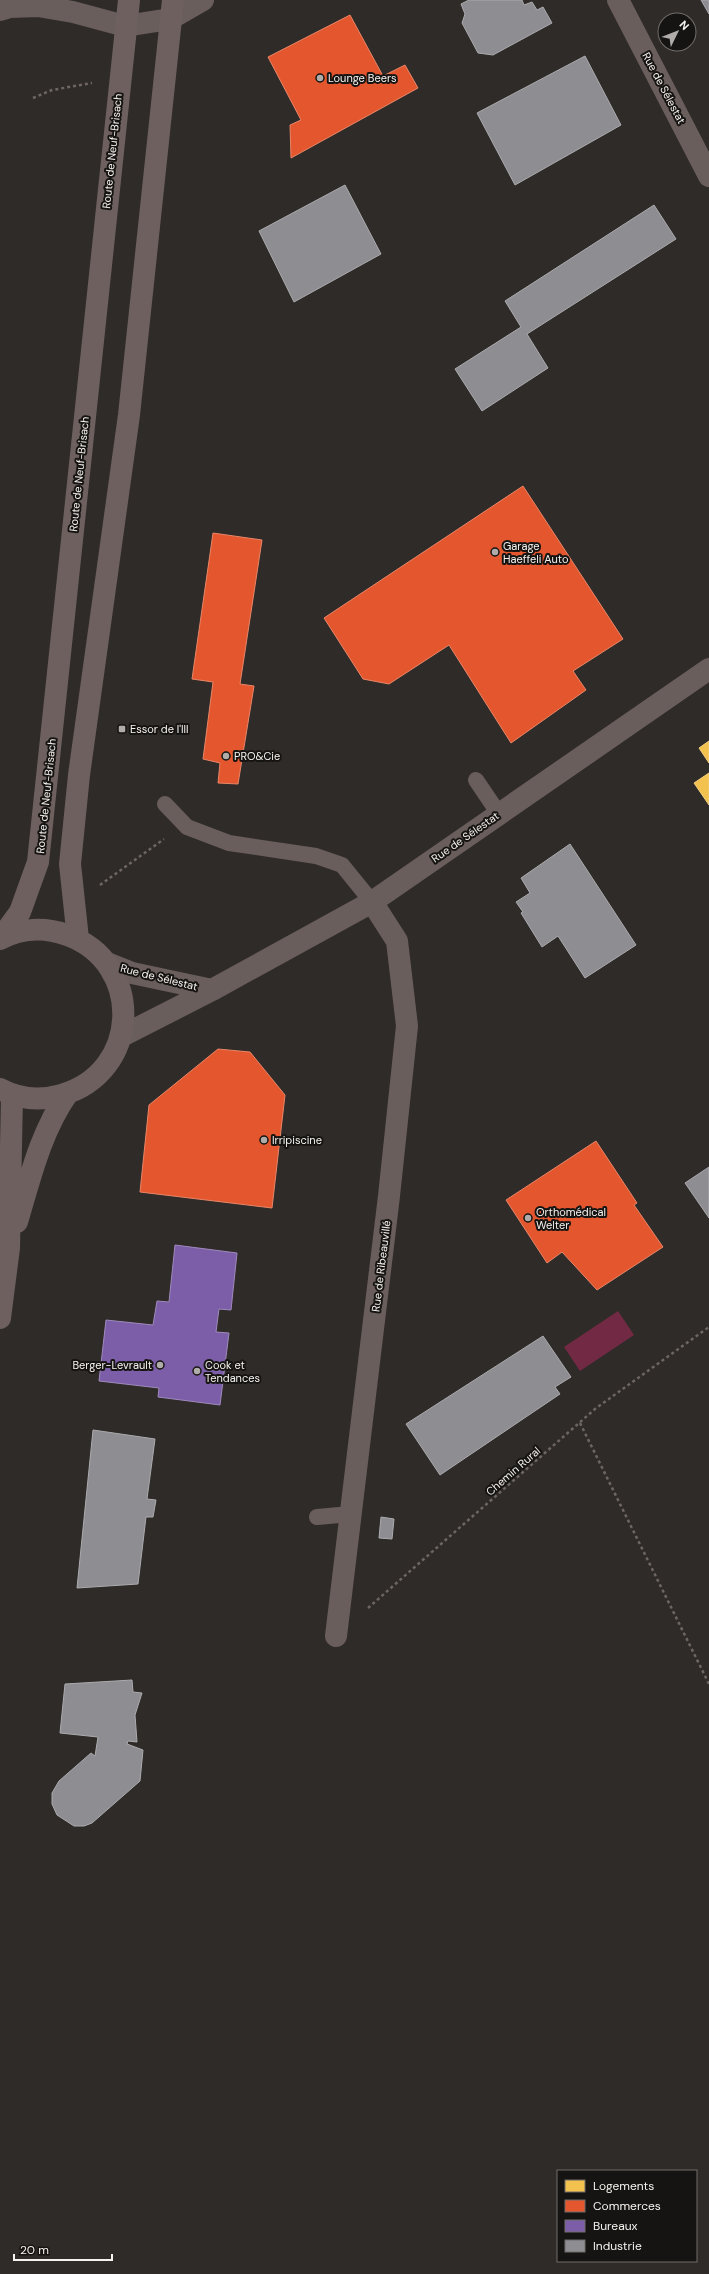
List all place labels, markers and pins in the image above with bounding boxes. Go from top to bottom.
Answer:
place label: Lounge Beers [328,71,397,85]
marker: Lounge Beers [315,73,325,83]
place label: Garage Haeffeli Auto [503,539,568,566]
marker: Garage Haeffeli Auto [490,547,500,557]
place label: Essor de l'Ill [130,722,189,736]
marker: Essor de l'Ill [117,724,127,734]
place label: PRO&Cie [234,749,280,763]
marker: PRO&Cie [221,751,231,761]
place label: Irripiscine [272,1133,322,1147]
marker: Irripiscine [259,1135,269,1145]
place label: Orthomédical Welter [536,1205,606,1232]
marker: Orthomédical Welter [523,1213,533,1223]
place label: Berger-Levrault [72,1358,152,1372]
place label: Cook et Tendances [205,1358,260,1385]
marker: Berger-Levrault [155,1360,165,1370]
marker: Cook et Tendances [192,1366,202,1376]

